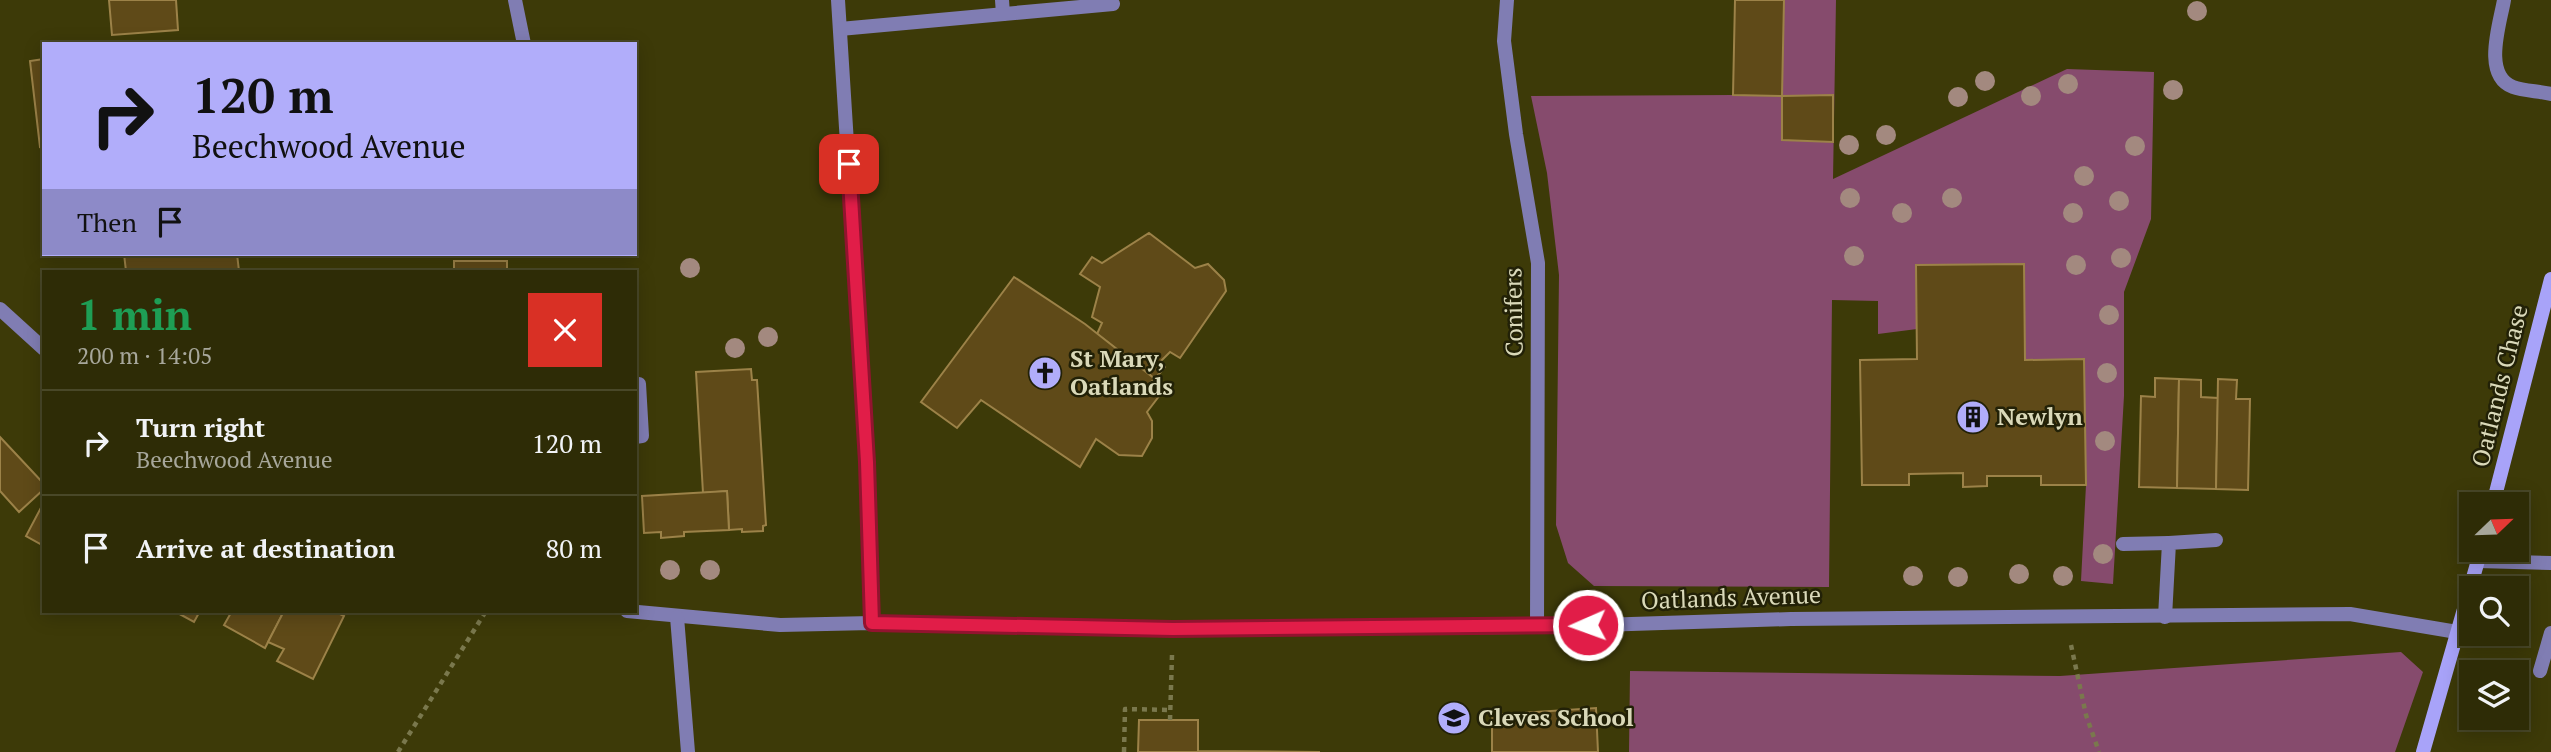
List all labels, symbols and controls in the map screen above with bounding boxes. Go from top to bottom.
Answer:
text: 120 m [192,62,334,127]
icon: right [77,70,168,161]
text: Beechwood Avenue [192,125,466,167]
pin [819,134,879,194]
icon: arrive [830,145,868,183]
icon: arrive [151,203,189,241]
text: Then [77,205,137,239]
street label: Conifers [1496,267,1530,357]
text: 1 min [77,286,192,342]
button: close [528,293,602,367]
street label: Oatlands Chase [2463,301,2535,470]
text: 200 m · 14:05 [77,340,212,371]
place label: St Mary, Oatlands [1070,342,1173,402]
church icon: St Mary, Oatlands [1026,354,1064,392]
building icon: Newlyn [1954,398,1992,436]
place label: Newlyn [1997,400,2083,432]
text: Turn right [136,410,265,444]
icon: right [77,424,115,462]
text: 120 m [532,426,602,460]
text: Beechwood Avenue [136,444,333,475]
north arrow [2459,492,2529,562]
map controls [2459,492,2529,730]
icon: arrive [77,529,115,567]
text: Arrive at destination [136,531,395,565]
text: 80 m [546,531,602,565]
button: search [2459,576,2529,646]
street label: Oatlands Avenue [1640,578,1821,616]
position arrow [1551,588,1625,662]
button: layers [2459,660,2529,730]
school or university icon: Cleves School [1435,699,1473,737]
place label: Cleves School [1478,701,1634,733]

